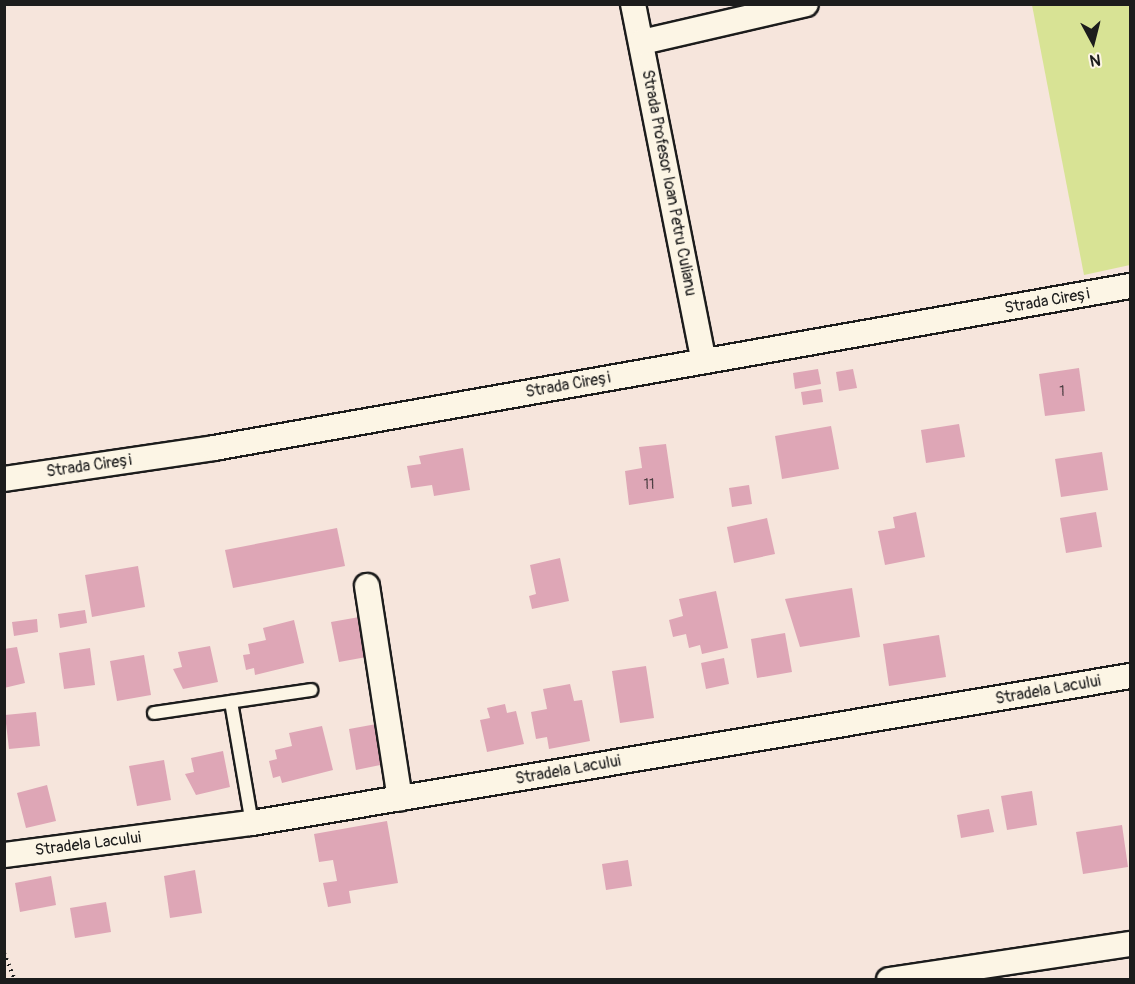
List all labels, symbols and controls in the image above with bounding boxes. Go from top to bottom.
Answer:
north arrow [1063,12,1123,72]
text: N [1089,49,1102,70]
street label: Strada Profesor Ioan Petru Culianu [638,68,700,298]
street label: Strada Cireși [1003,284,1091,318]
street label: Strada Cireși [524,368,612,402]
house number: 1 [1059,384,1065,400]
street label: Strada Cireși [45,451,133,481]
house number: 11 [644,477,654,493]
street label: Stradela Lacului [994,671,1102,709]
street label: Stradela Lacului [514,751,622,789]
street label: Stradela Lacului [34,828,142,860]

